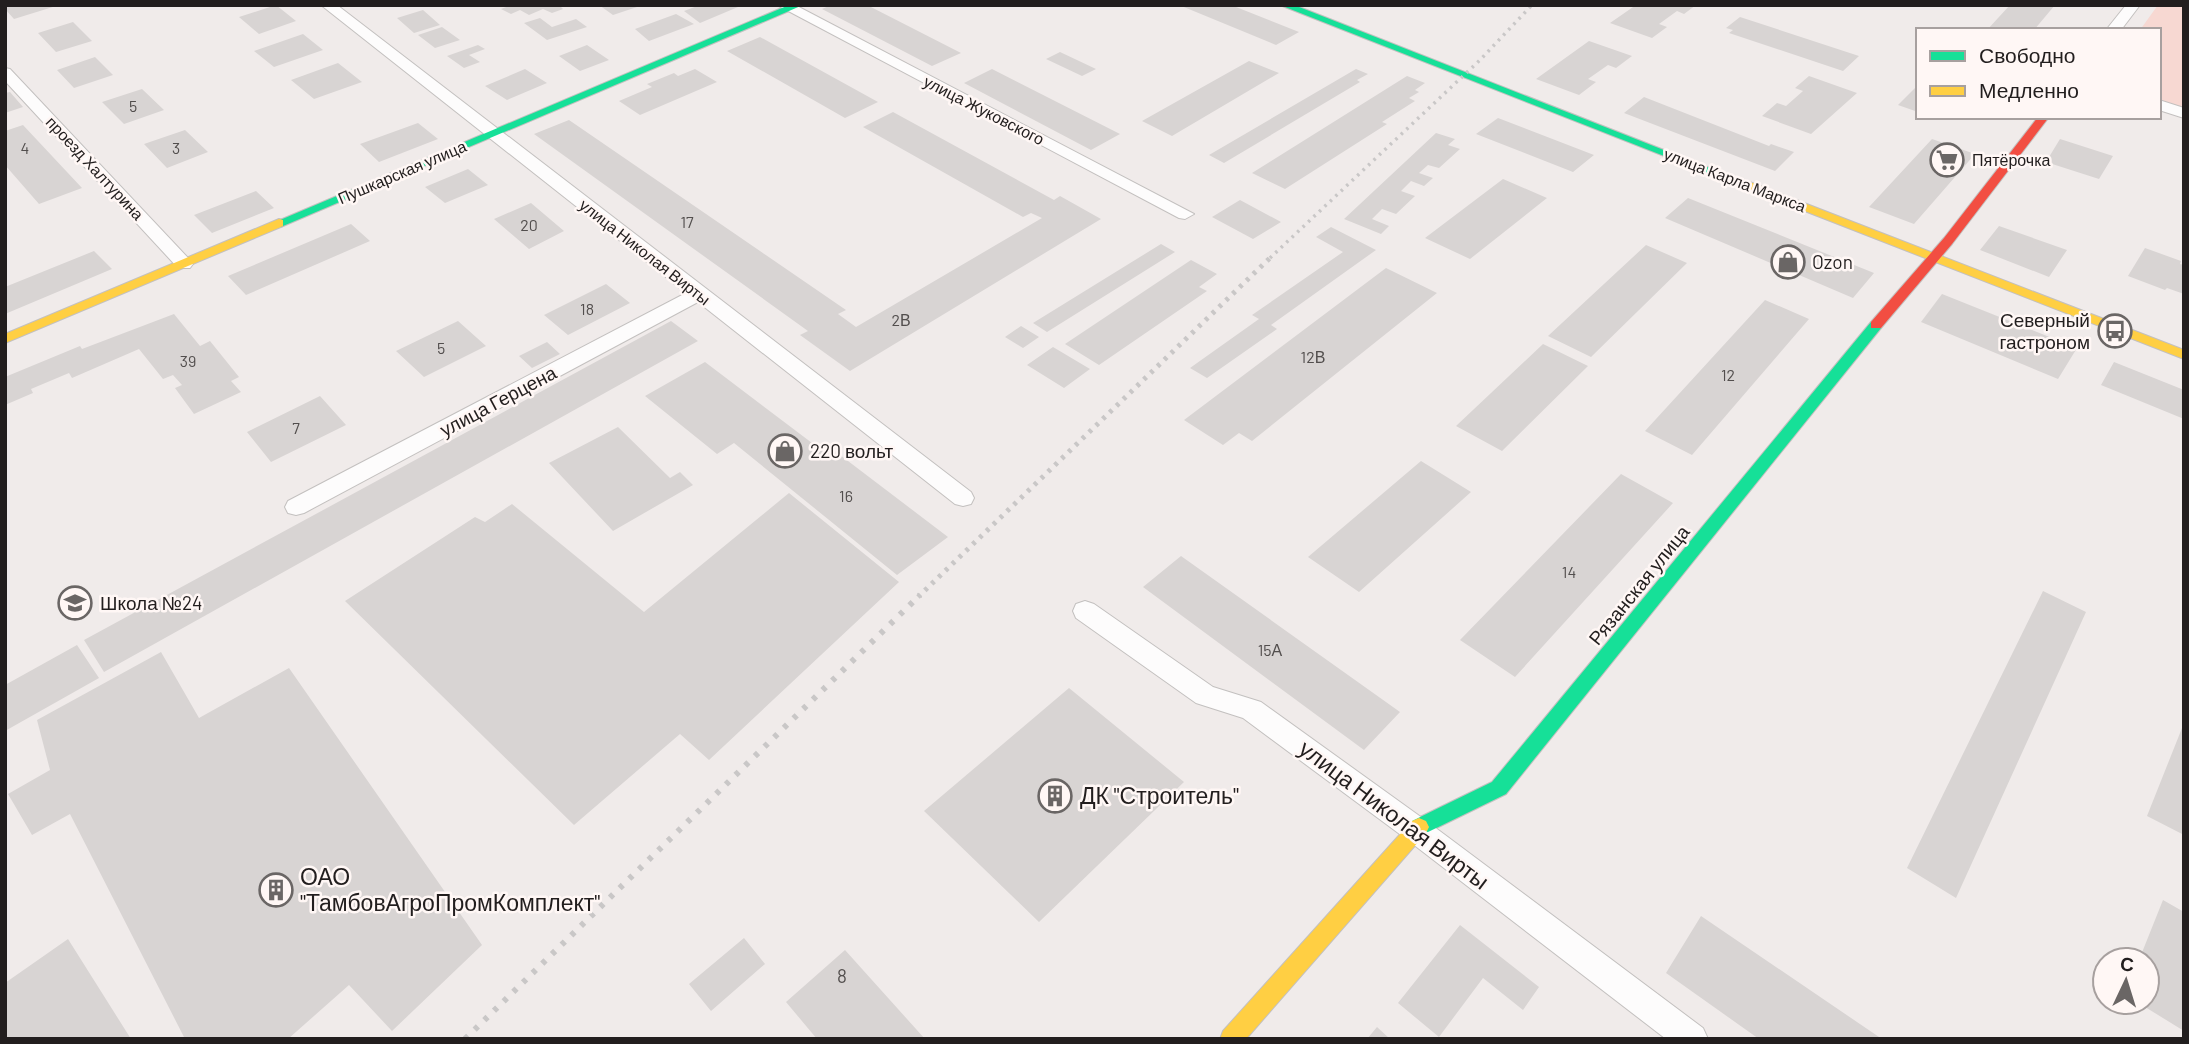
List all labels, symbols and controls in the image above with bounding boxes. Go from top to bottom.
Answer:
legend [1916,28,2161,119]
text: Свободно [1979,42,2076,67]
street label: улица Жуковского [921,71,1048,148]
text: Медленно [1979,77,2079,102]
house number: 5 [129,96,137,115]
street label: проезд Халтурина [43,112,148,223]
street label: Пушкарская улица [335,136,469,207]
house number: 4 [21,138,29,157]
house number: 3 [172,138,180,157]
supermarket icon: Пятёрочка [1928,141,1966,179]
street label: улица Карла Маркса [1661,144,1809,215]
place label: Пятёрочка [1972,150,2051,169]
street label: улица Николая Вирты [576,195,714,308]
house number: 17 [680,212,694,231]
house number: 20 [520,215,538,234]
shop icon: Ozon [1769,243,1807,281]
place label: Ozon [1812,250,1853,273]
house number: 18 [580,299,594,318]
place label: Северный гастроном [1999,308,2090,353]
house number: 2В [891,310,911,329]
bus stop icon: Северный гастроном [2096,312,2134,350]
house number: 5 [437,338,445,357]
house number: 12В [1301,347,1325,366]
house number: 39 [180,351,196,370]
street label: улица Герцена [436,360,560,441]
house number: 12 [1721,365,1735,384]
house number: 7 [292,418,300,437]
shop icon: 220 вольт [766,432,804,470]
place label: 220 вольт [810,439,893,462]
house number: 16 [839,486,853,505]
street label: Рязанская улица [1583,520,1694,649]
house number: 14 [1562,562,1576,581]
school or university icon: Школа №24 [56,584,94,622]
place label: Школа №24 [100,591,203,614]
house number: 15А [1258,640,1283,659]
street label: улица Николая Вирты [1294,734,1495,895]
building icon: ДК "Строитель" [1036,777,1074,815]
place label: ДК "Строитель" [1080,781,1239,809]
place label: ОАО "ТамбовАгроПромКомплект" [300,862,600,916]
building icon: ОАО "ТамбовАгроПромКомплект" [257,871,295,909]
north arrow [2091,946,2161,1016]
text: С [2120,952,2135,976]
house number: 8 [837,964,847,987]

